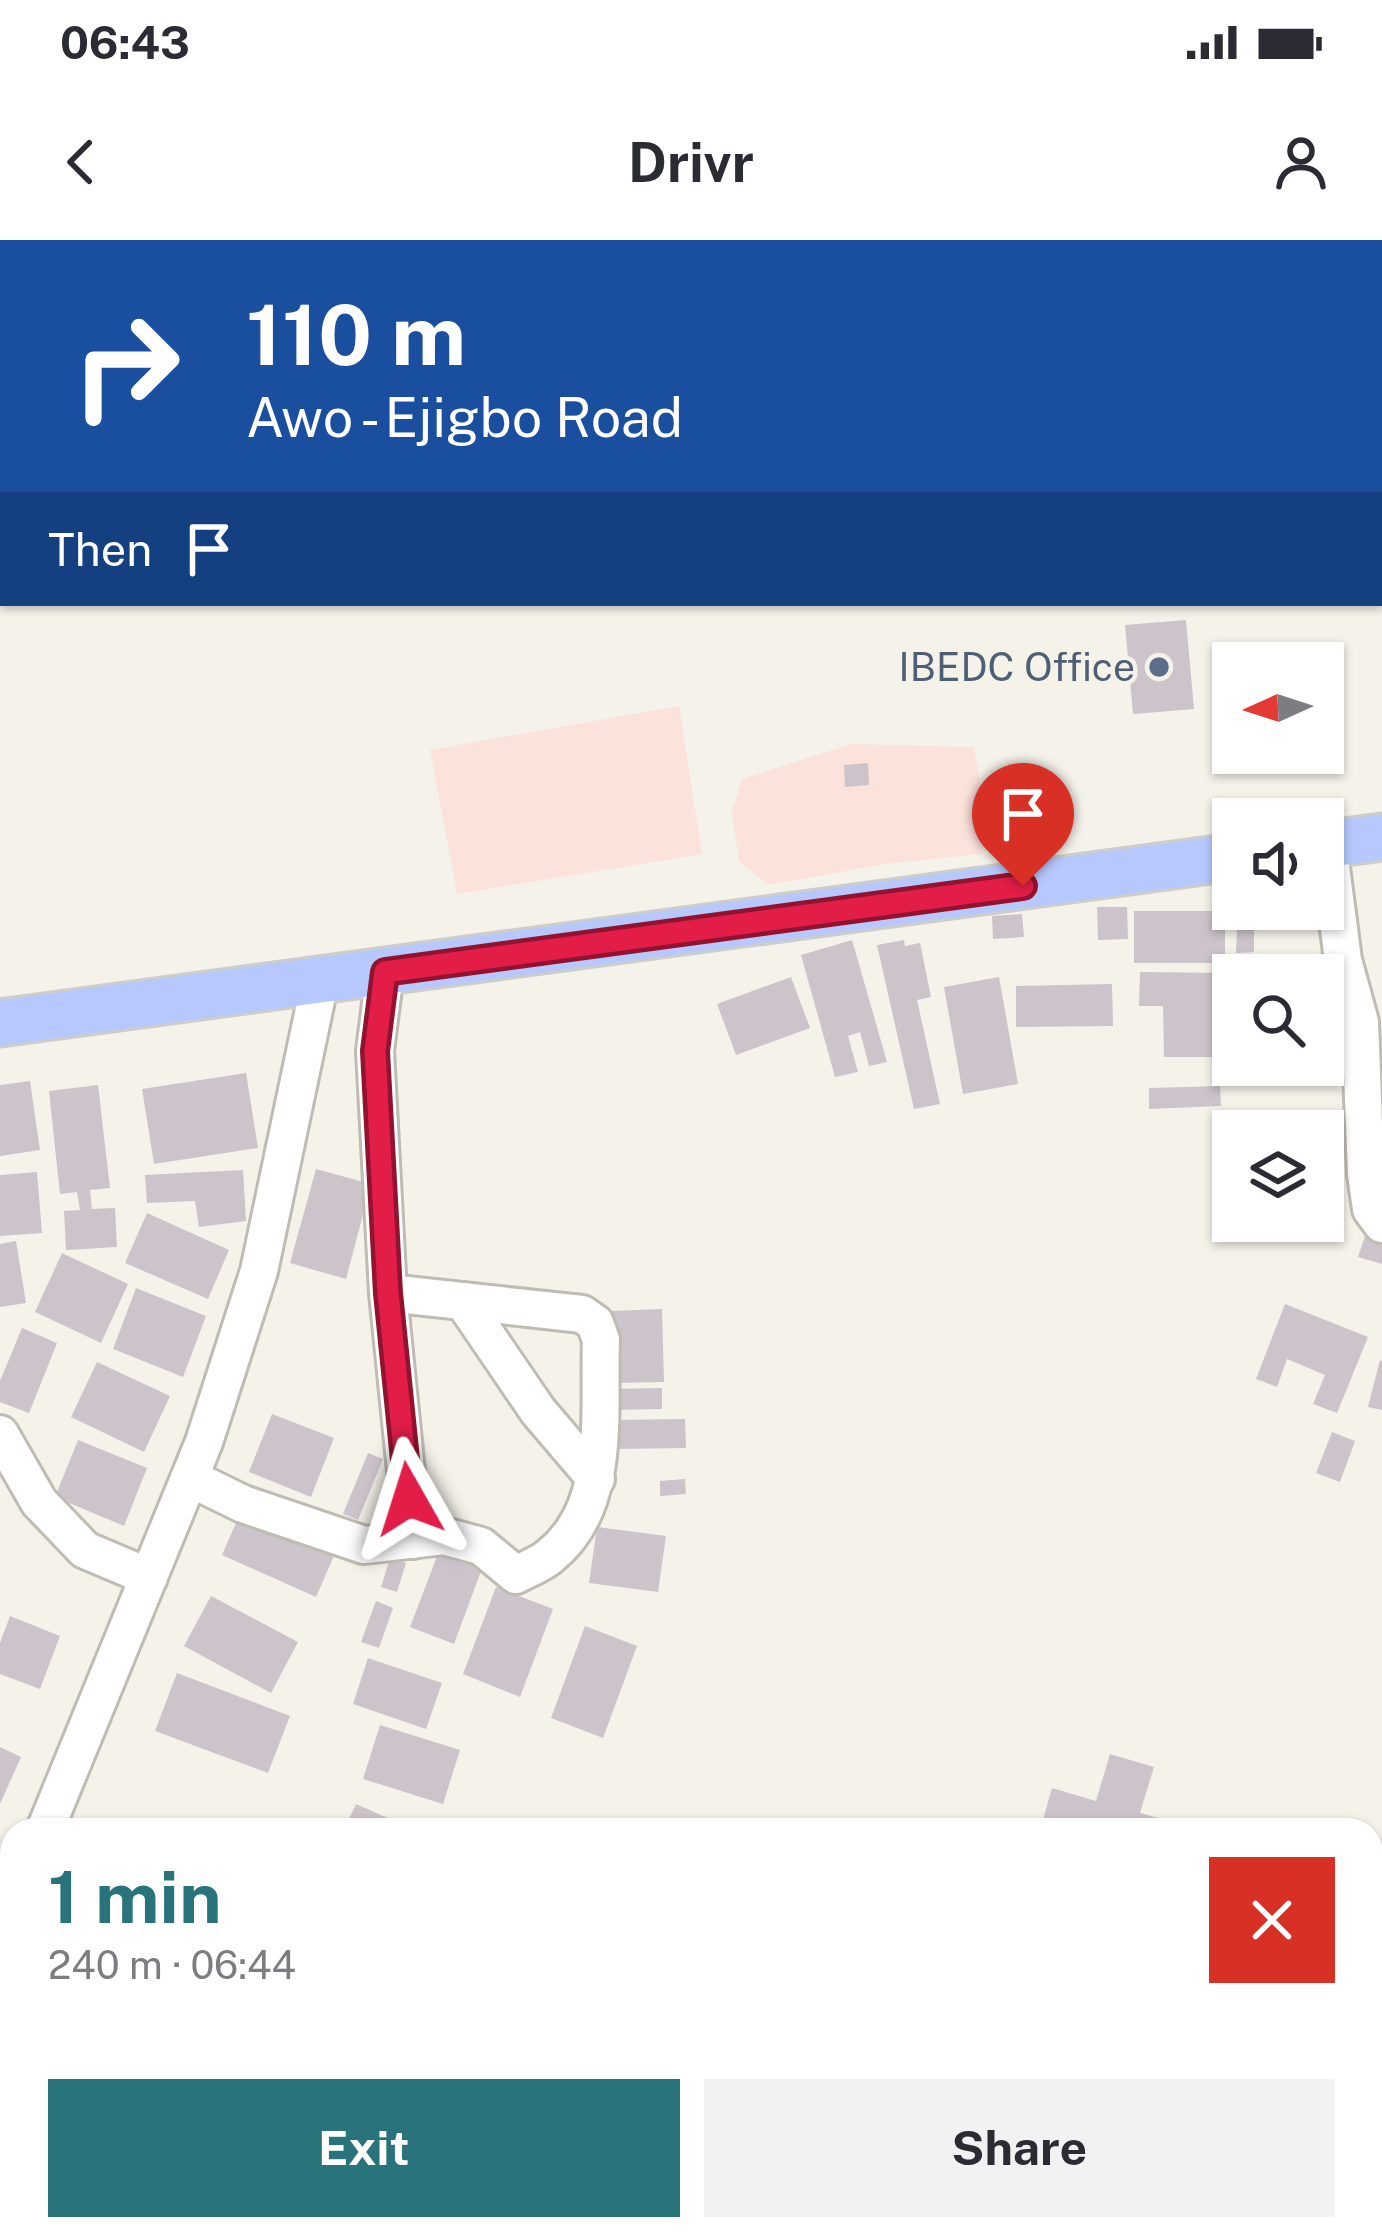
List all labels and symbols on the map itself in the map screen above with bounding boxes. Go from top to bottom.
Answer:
north arrow [1212,642,1344,774]
place label: IBEDC Office [899,644,1135,690]
marker: IBEDC Office [1146,654,1172,680]
pin [972,763,1074,886]
position arrow [346,1436,472,1562]

